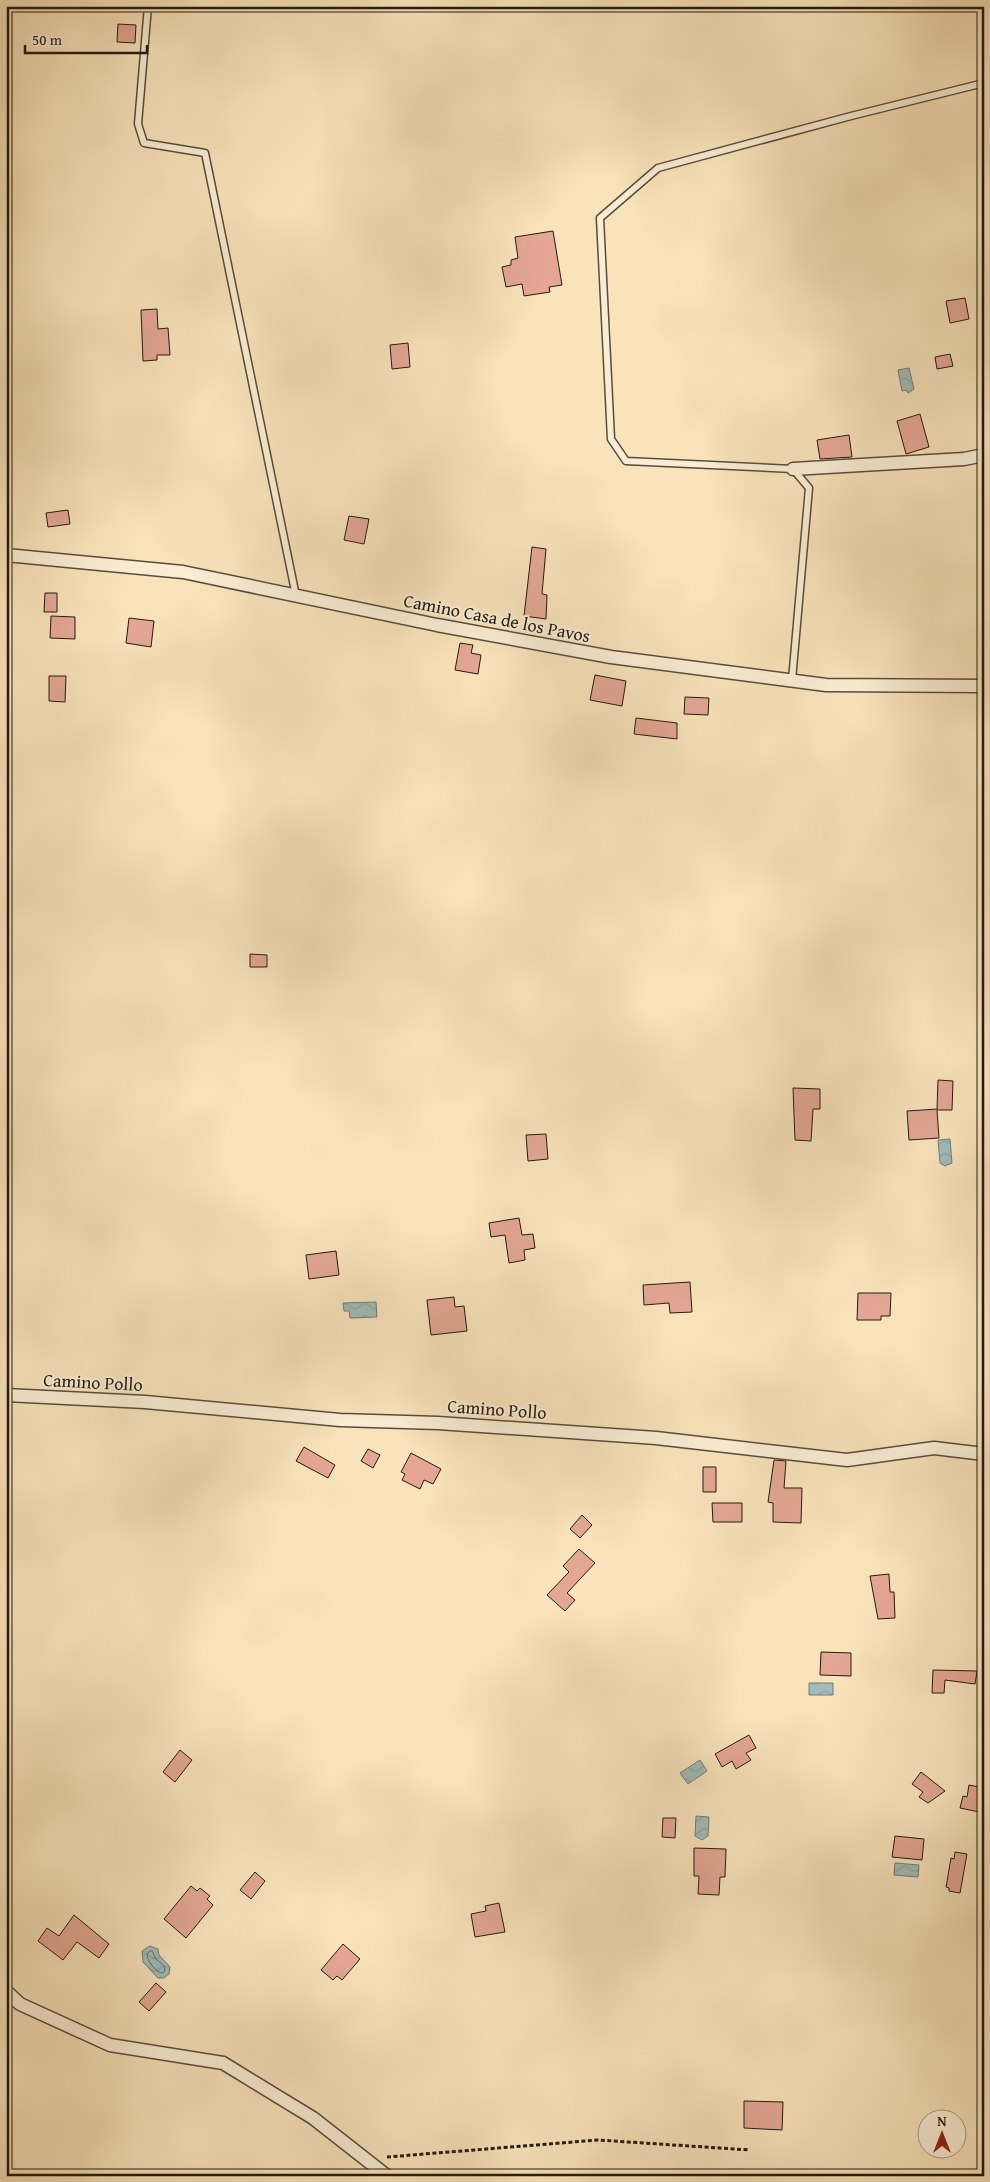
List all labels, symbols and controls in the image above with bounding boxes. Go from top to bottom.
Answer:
scale bar [25,22,148,54]
text: 50 m [32,29,63,50]
street label: Camino Casa de los Pavos [401,587,593,649]
street label: Camino Pollo [43,1366,143,1398]
street label: Camino Pollo [446,1392,548,1426]
north arrow [918,2110,968,2160]
text: N [937,2111,947,2131]

